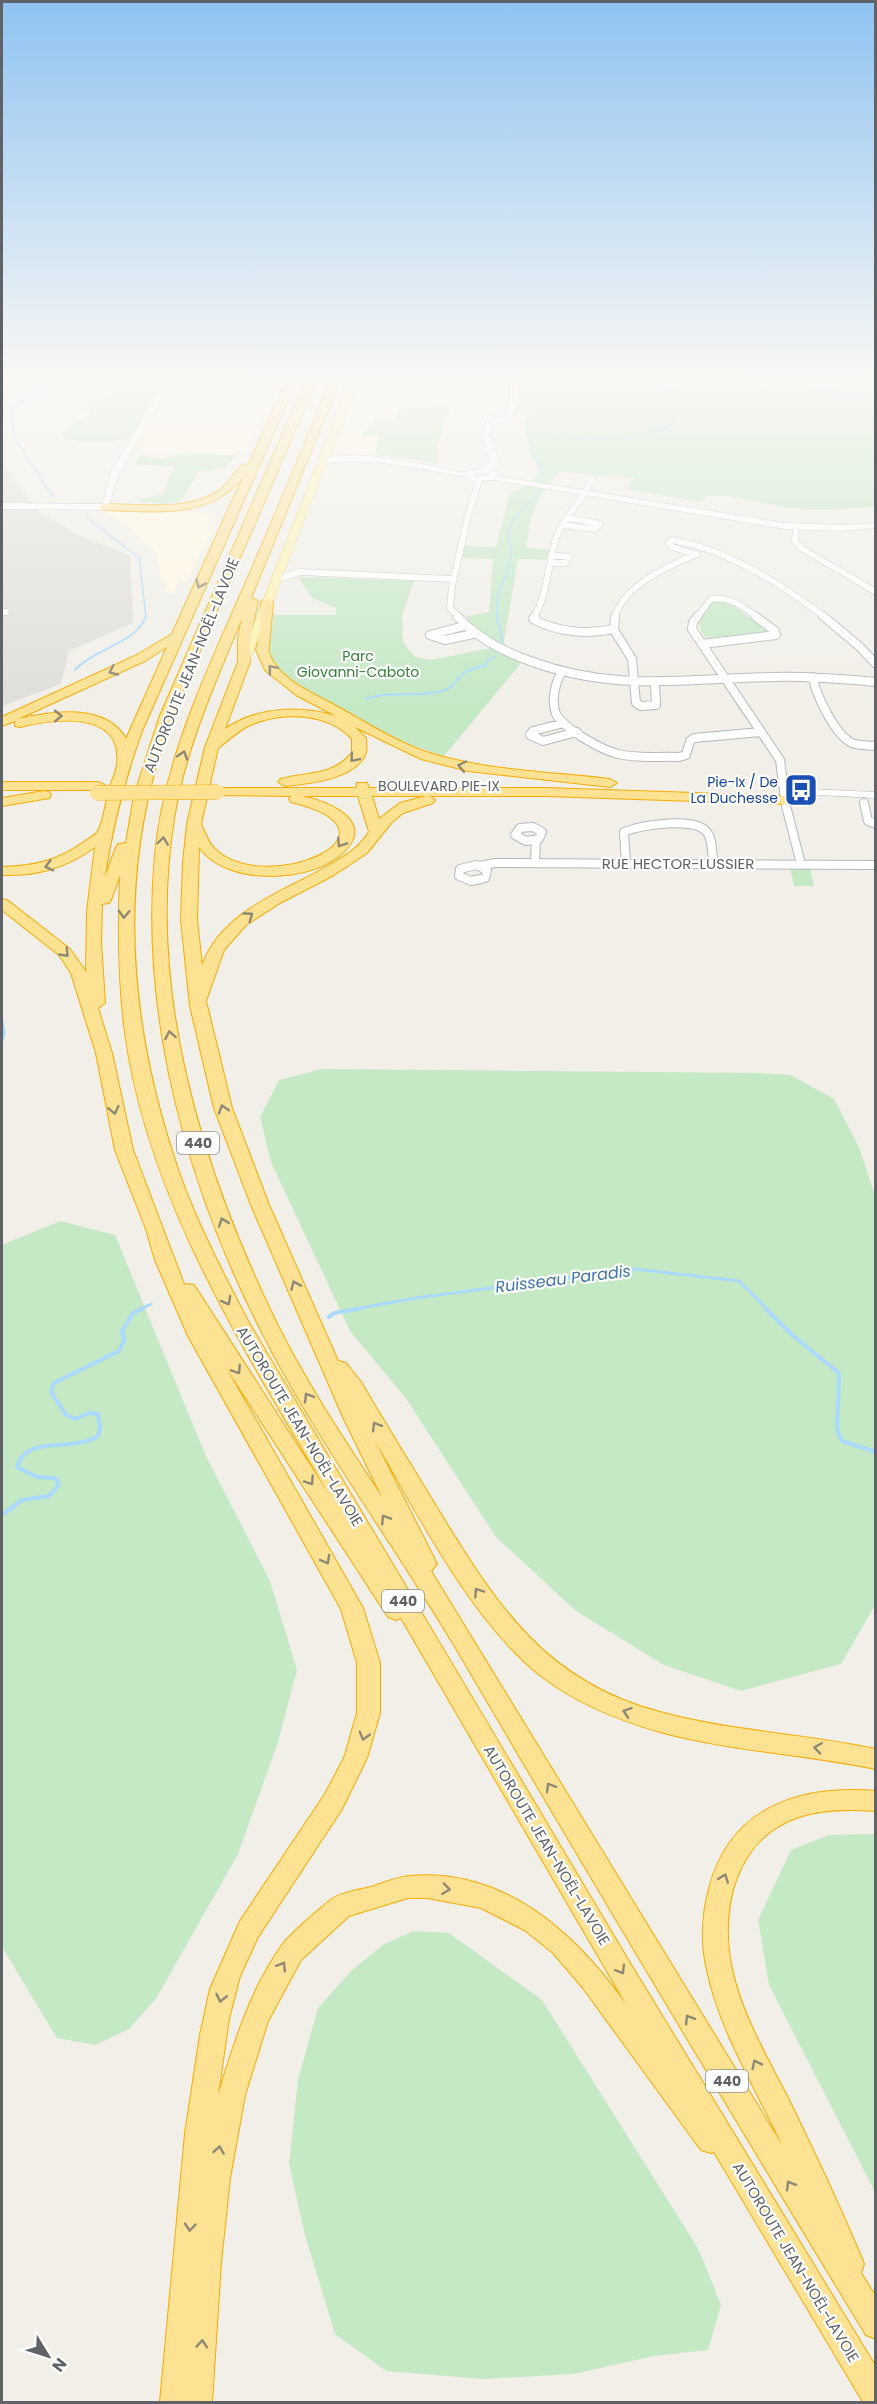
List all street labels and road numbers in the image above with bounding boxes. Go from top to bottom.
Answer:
street label: AUTOROUTE JEAN-NOËL-LAVOIE [138,554,244,776]
street label: BOULEVARD PIE-IX [378,776,500,796]
street label: RUE HECTOR-LUSSIER [602,853,754,874]
road number: 440 [177,1132,219,1154]
street label: AUTOROUTE JEAN-NOËL-LAVOIE [232,1322,368,1530]
road number: 440 [382,1590,424,1612]
street label: AUTOROUTE JEAN-NOËL-LAVOIE [479,1741,615,1949]
road number: 440 [706,2070,748,2092]
street label: AUTOROUTE JEAN-NOËL-LAVOIE [728,2158,864,2366]

